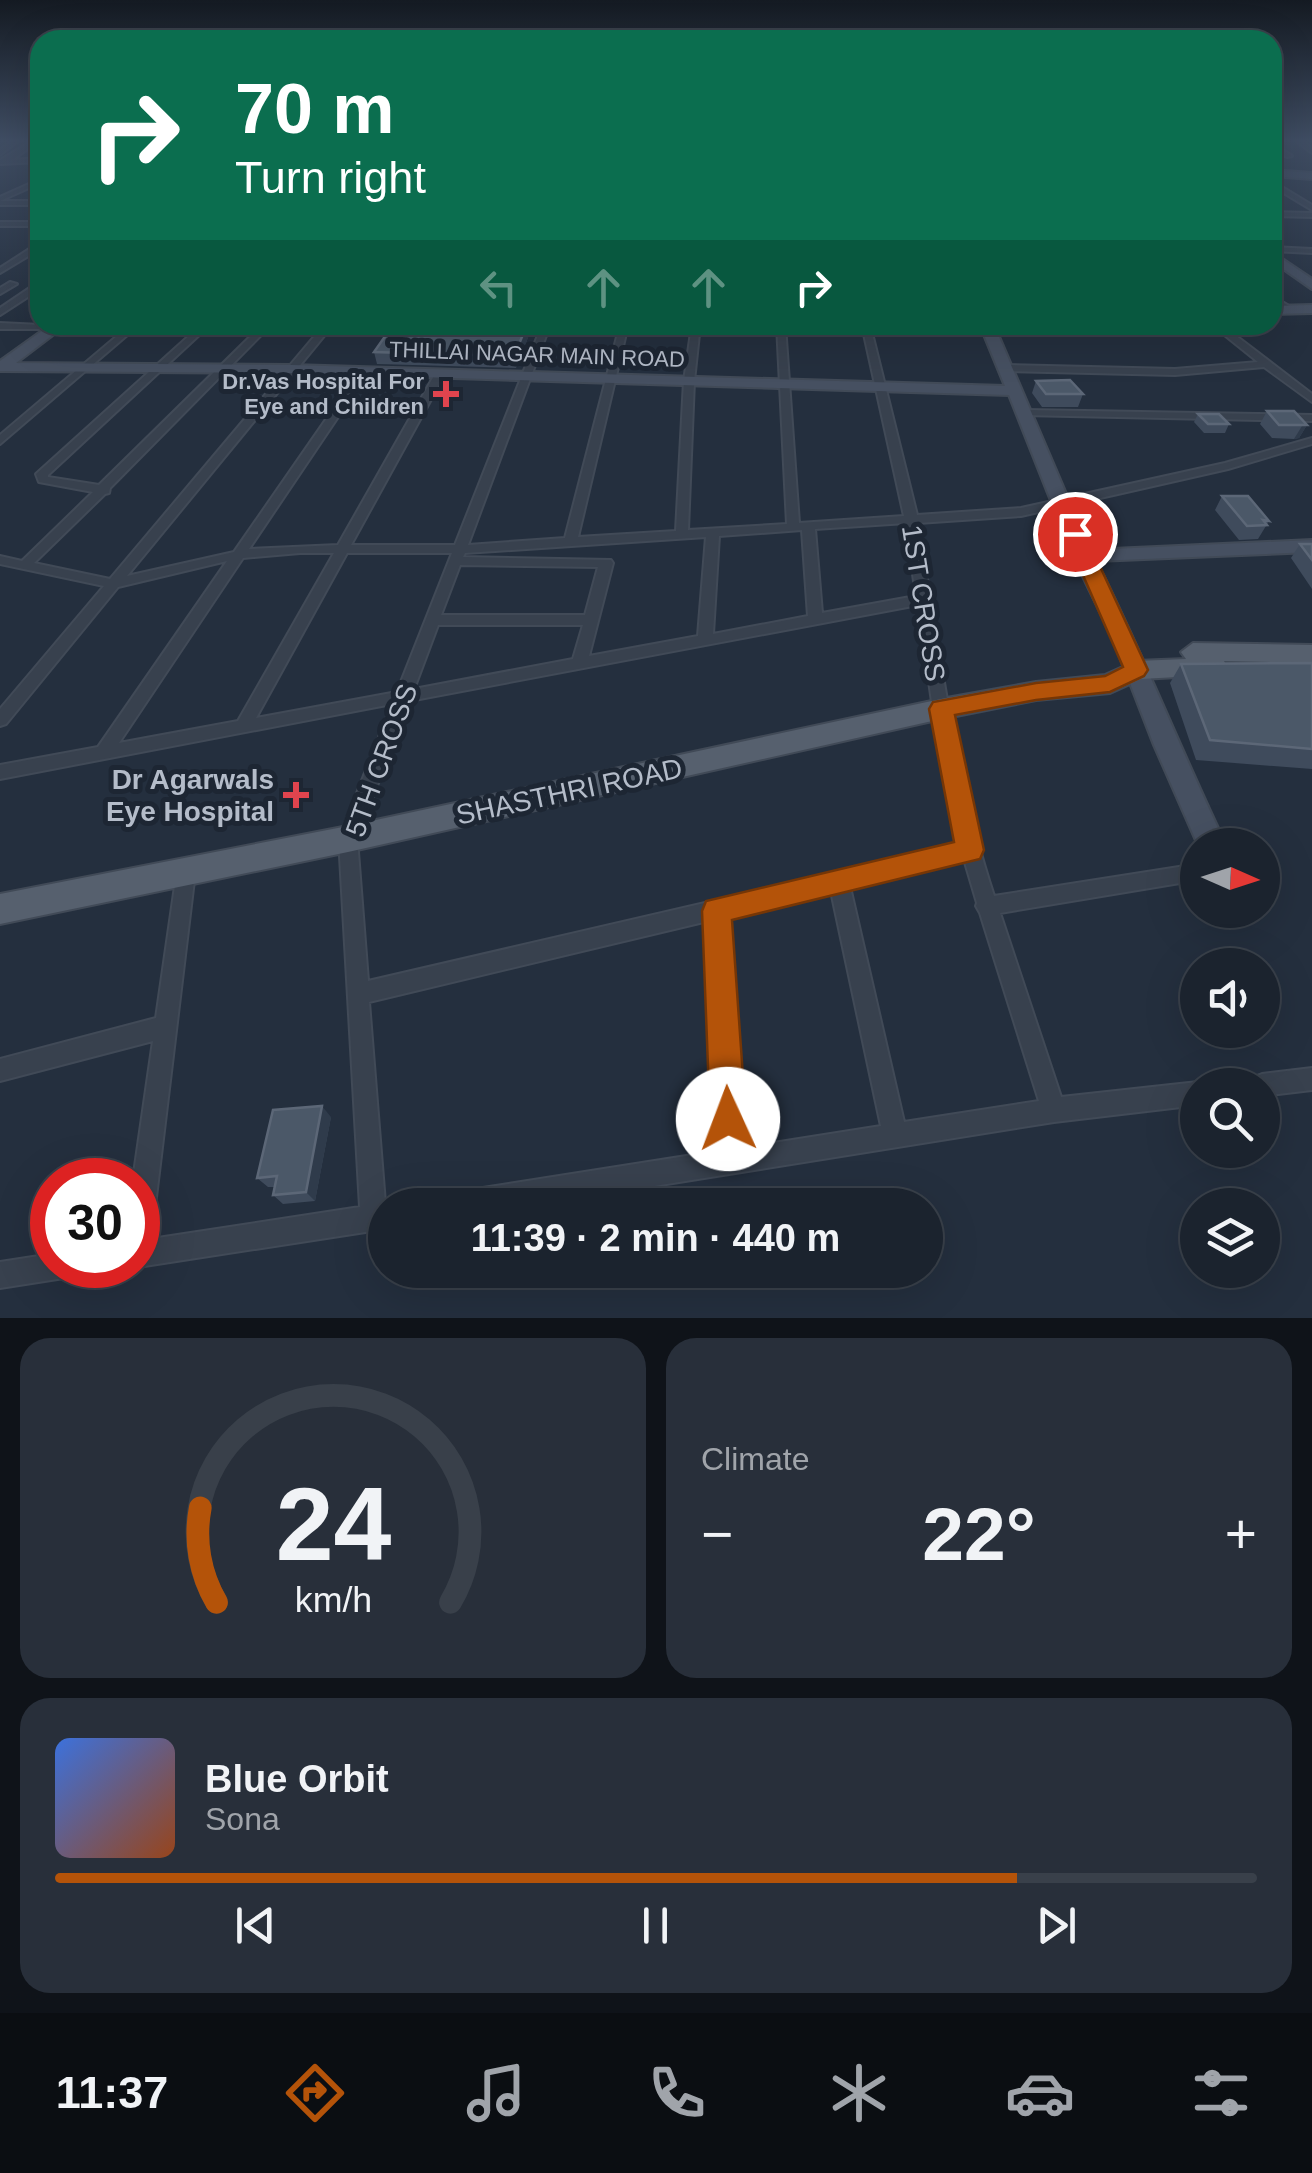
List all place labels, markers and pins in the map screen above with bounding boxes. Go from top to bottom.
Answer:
place label: Dr.Vas Hospital For Eye and Children [222,369,424,419]
marker: Dr.Vas Hospital For Eye and Children [433,381,459,407]
pin [1033,492,1118,577]
place label: Dr Agarwals Eye Hospital [106,764,274,827]
marker: Dr Agarwals Eye Hospital [283,782,309,808]

